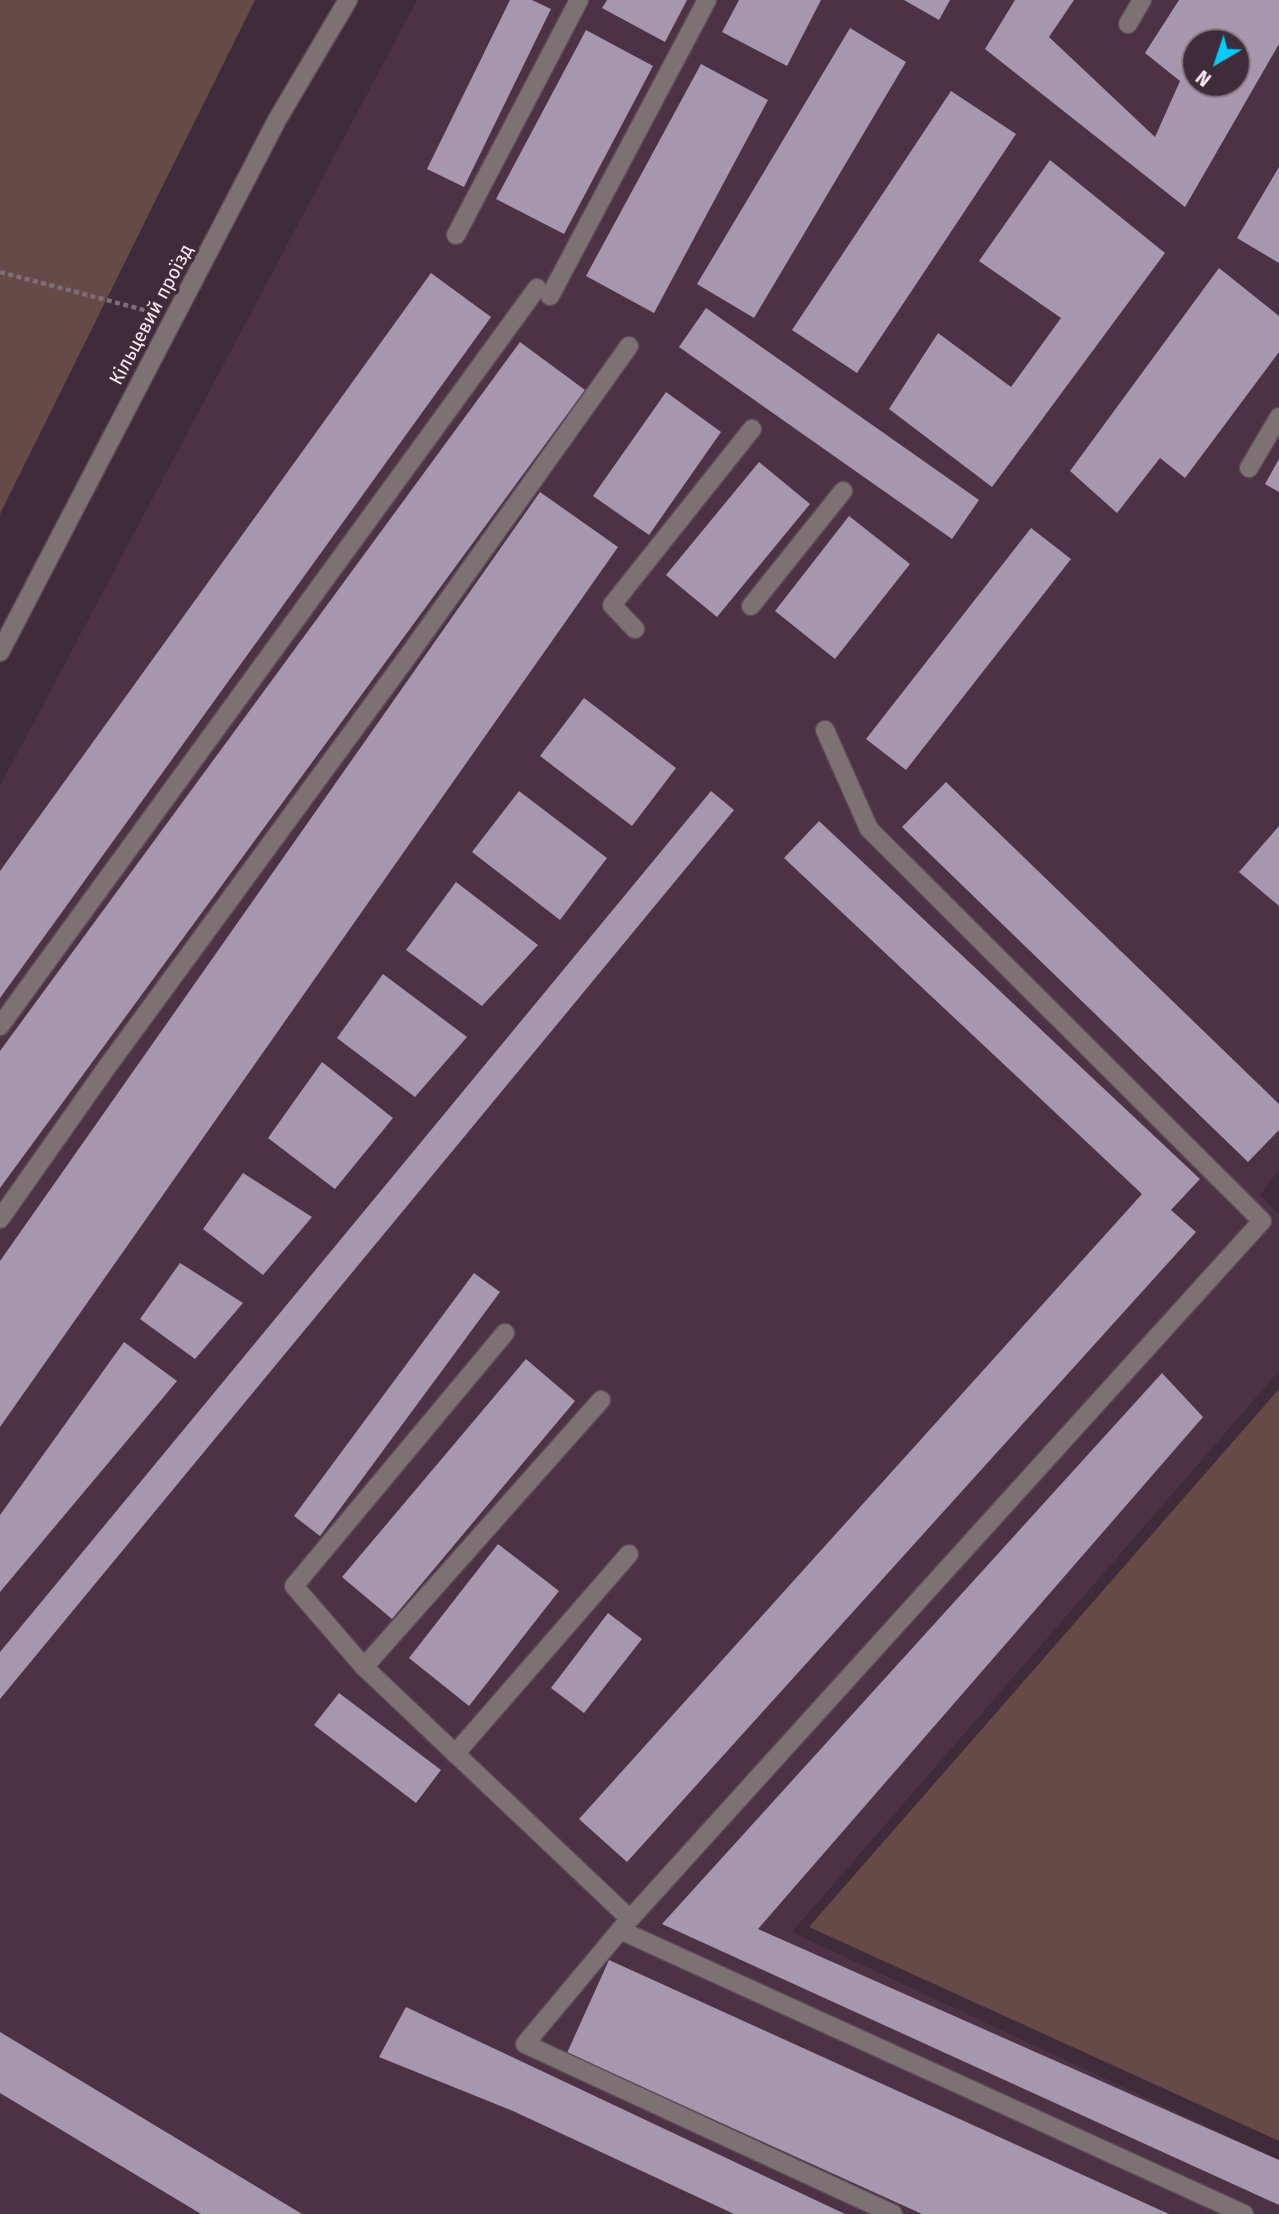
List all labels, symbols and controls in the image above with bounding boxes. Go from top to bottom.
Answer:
north arrow [1181,28,1251,98]
text: N [1192,65,1216,91]
street label: Кільцевий проїзд [105,241,199,389]

